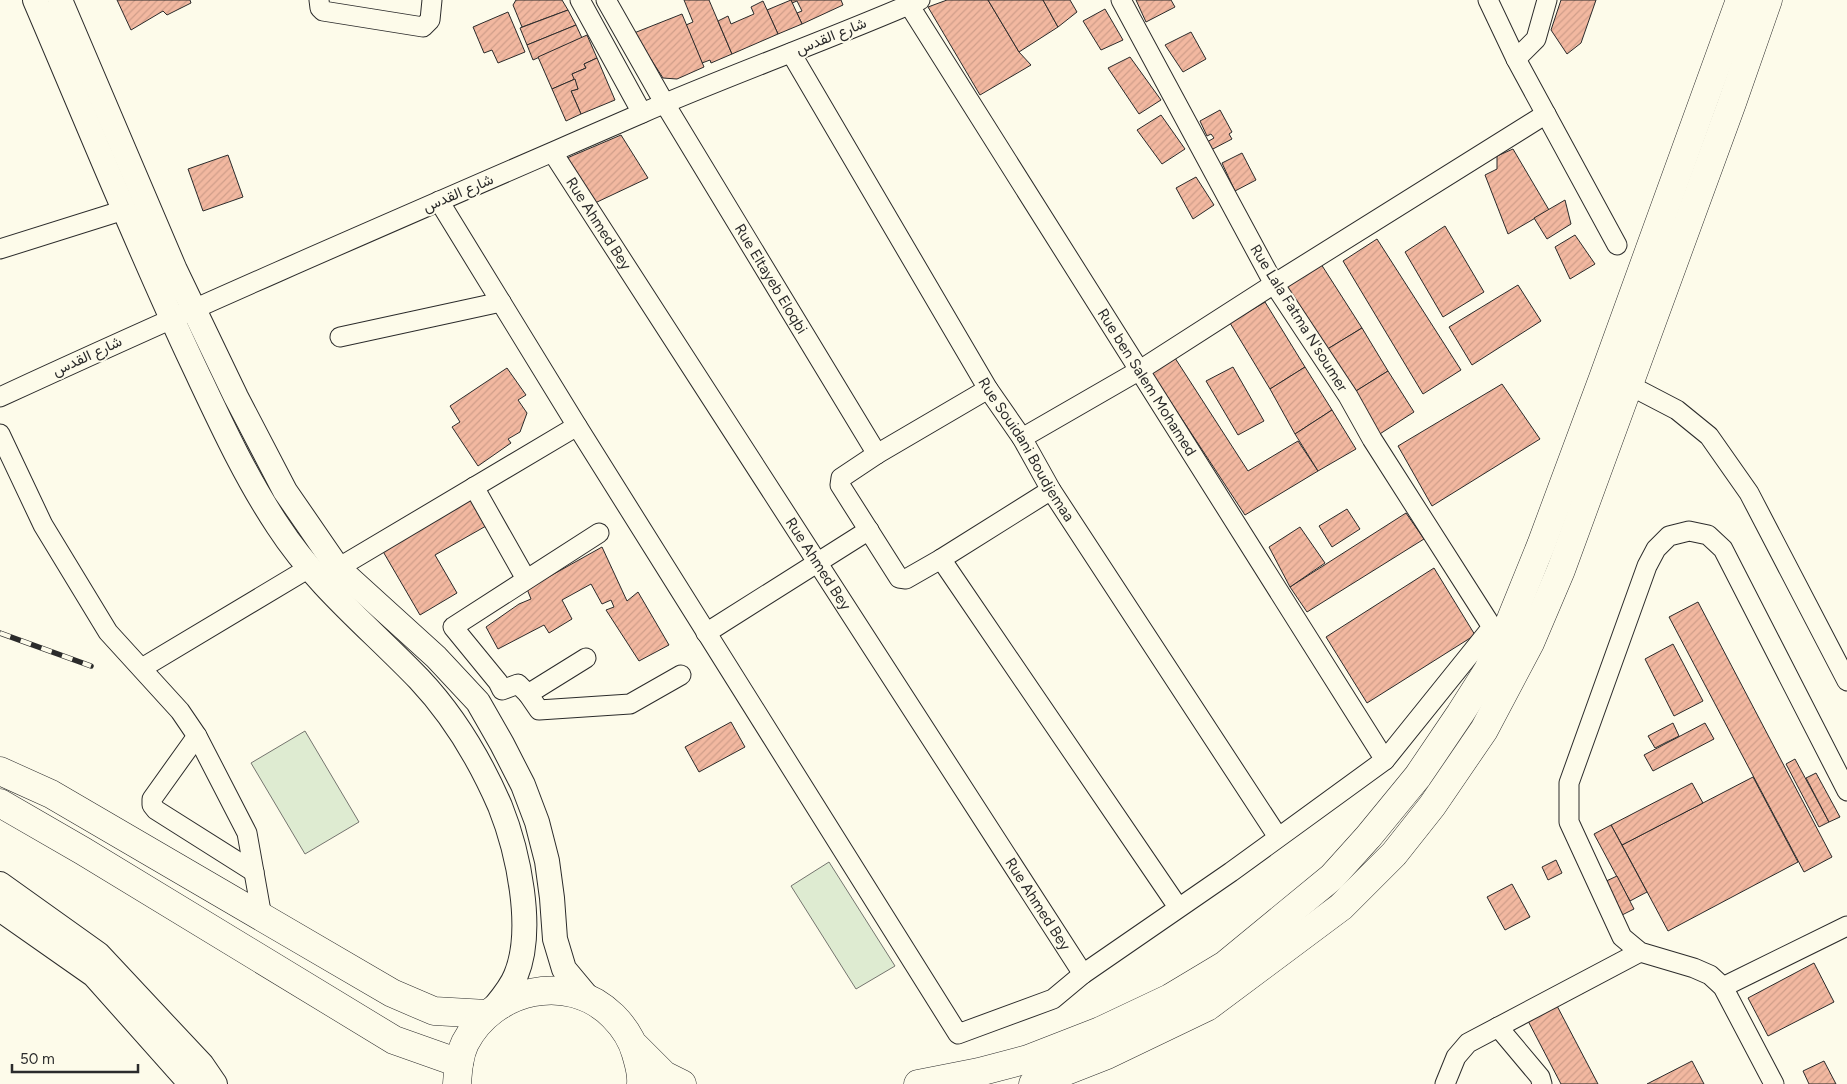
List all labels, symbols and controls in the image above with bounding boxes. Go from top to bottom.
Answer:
street label: شارع القدس [793,14,870,60]
street label: شارع القدس [420,170,497,218]
street label: Rue Ahmed Bey [562,174,635,273]
street label: Rue Eltayeb Eloqbi [731,221,811,337]
street label: Rue Lala Fatma N'soumer [1246,241,1352,395]
street label: Rue ben Salem Mohamed [1094,305,1200,459]
street label: شارع القدس [49,332,126,382]
street label: Rue Souidani Boudjemaa [974,374,1078,525]
street label: Rue Ahmed Bey [782,514,855,614]
street label: Rue Ahmed Bey [1001,854,1074,954]
scale bar [12,1042,139,1074]
text: 50 m [20,1050,55,1068]

